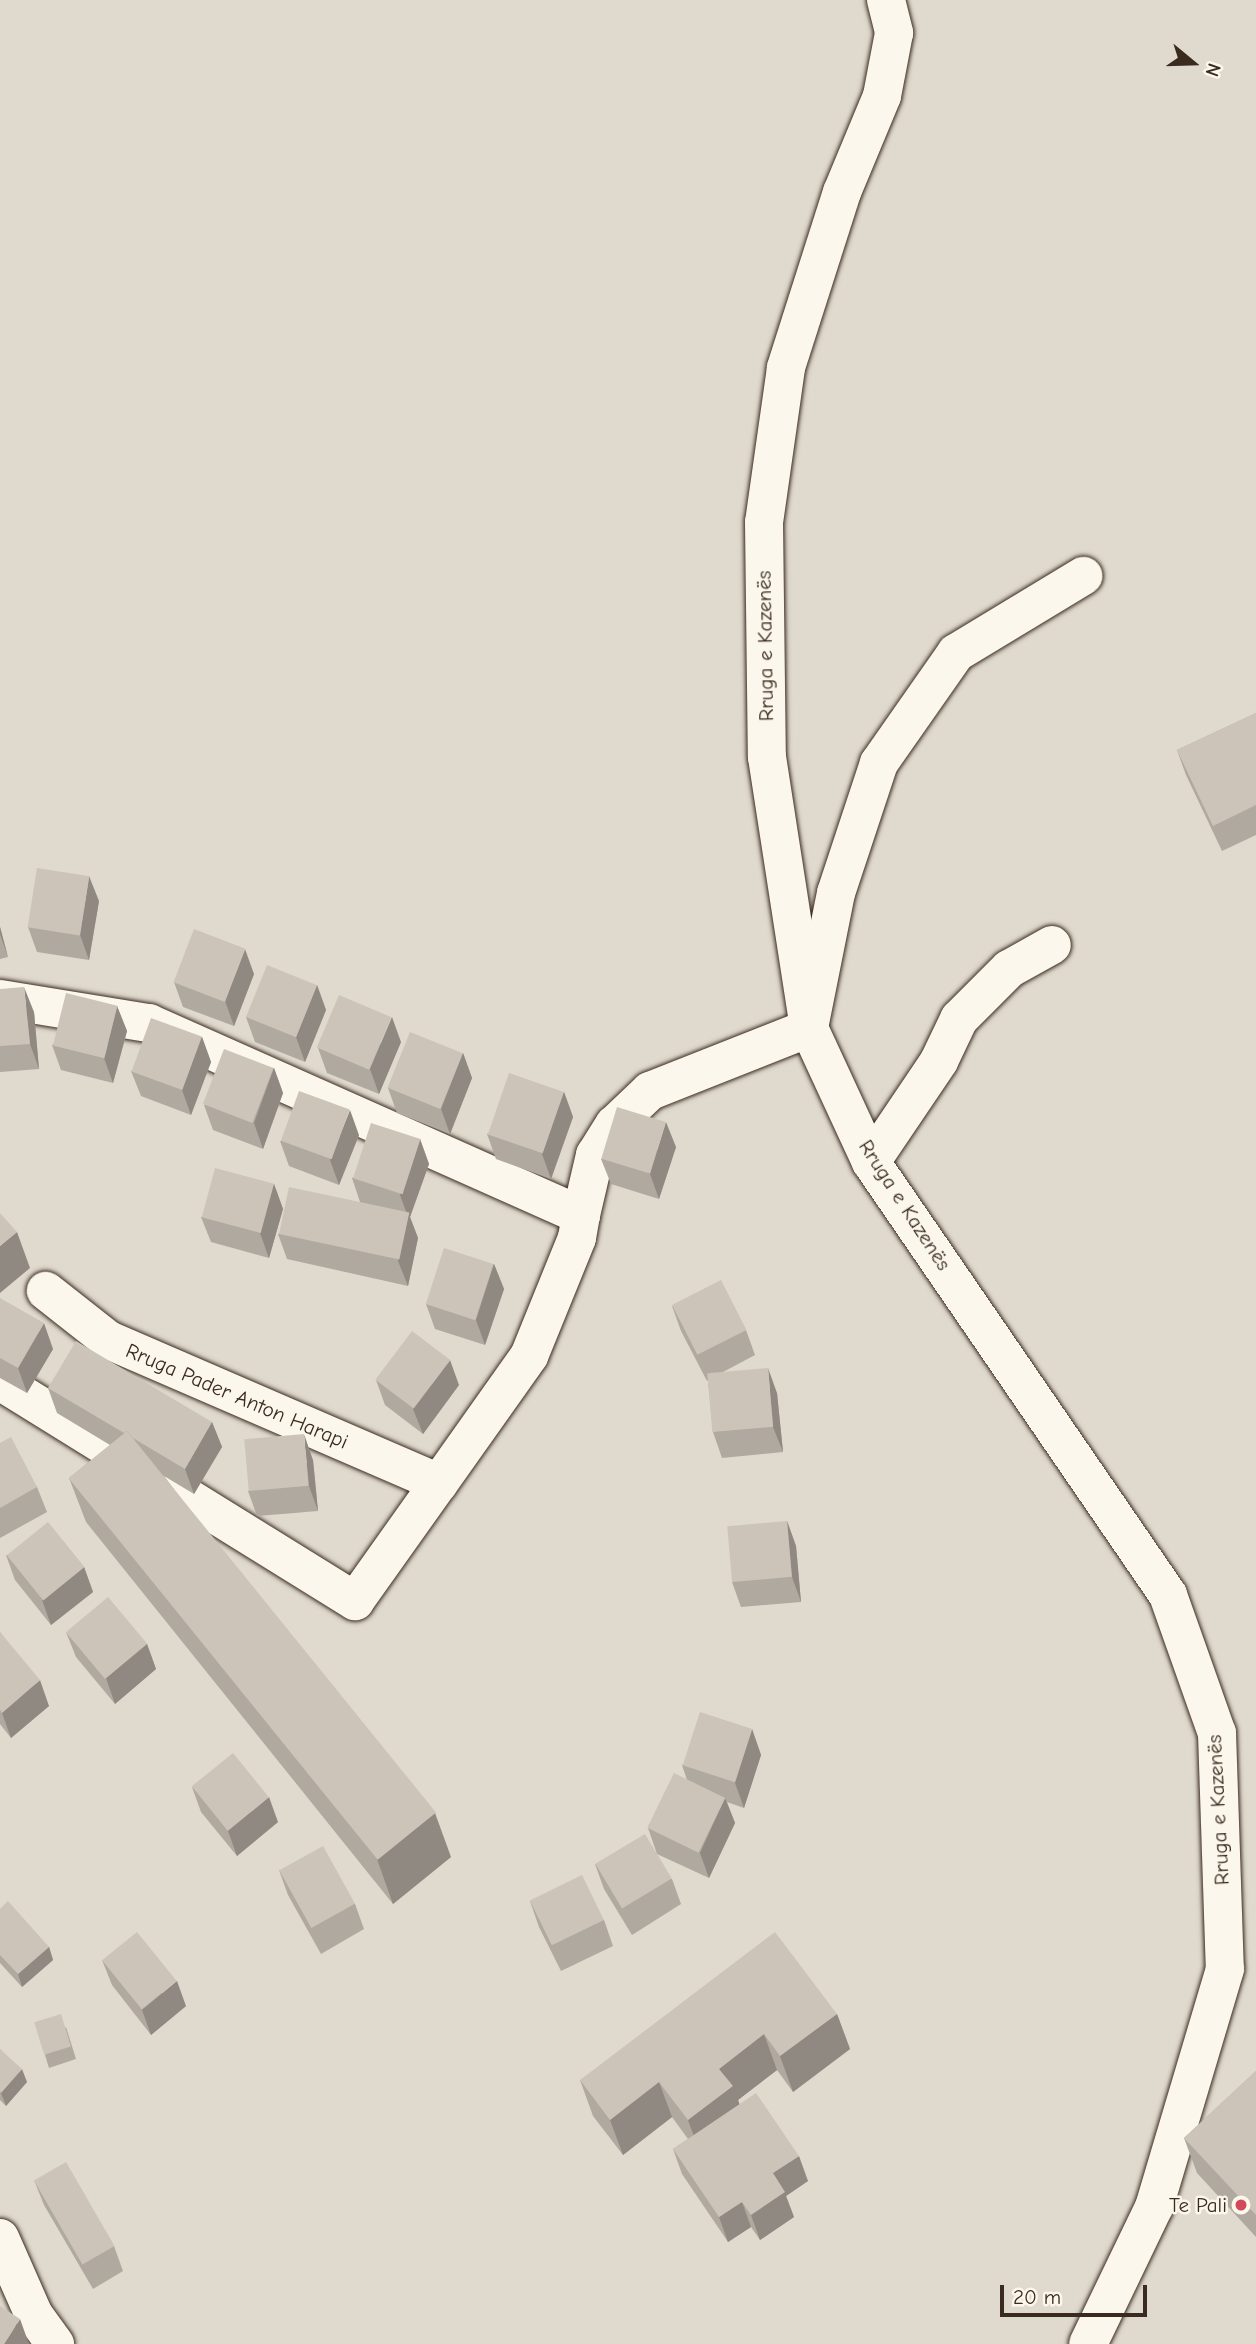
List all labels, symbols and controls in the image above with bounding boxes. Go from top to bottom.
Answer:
north arrow [1158,28,1228,98]
text: N [1200,60,1225,79]
street label: Rruga e Kazenës [751,570,779,722]
street label: Rruga e Kazenës [853,1135,957,1275]
street label: Rruga Pader Anton Harapi [122,1338,352,1454]
street label: Rruga e Kazenës [1201,1734,1235,1886]
place label: Te Pali [1169,2192,1227,2218]
marker: Te Pali [1233,2197,1249,2213]
scale bar [1004,2270,1151,2314]
text: 20 m [1013,2285,1061,2309]

